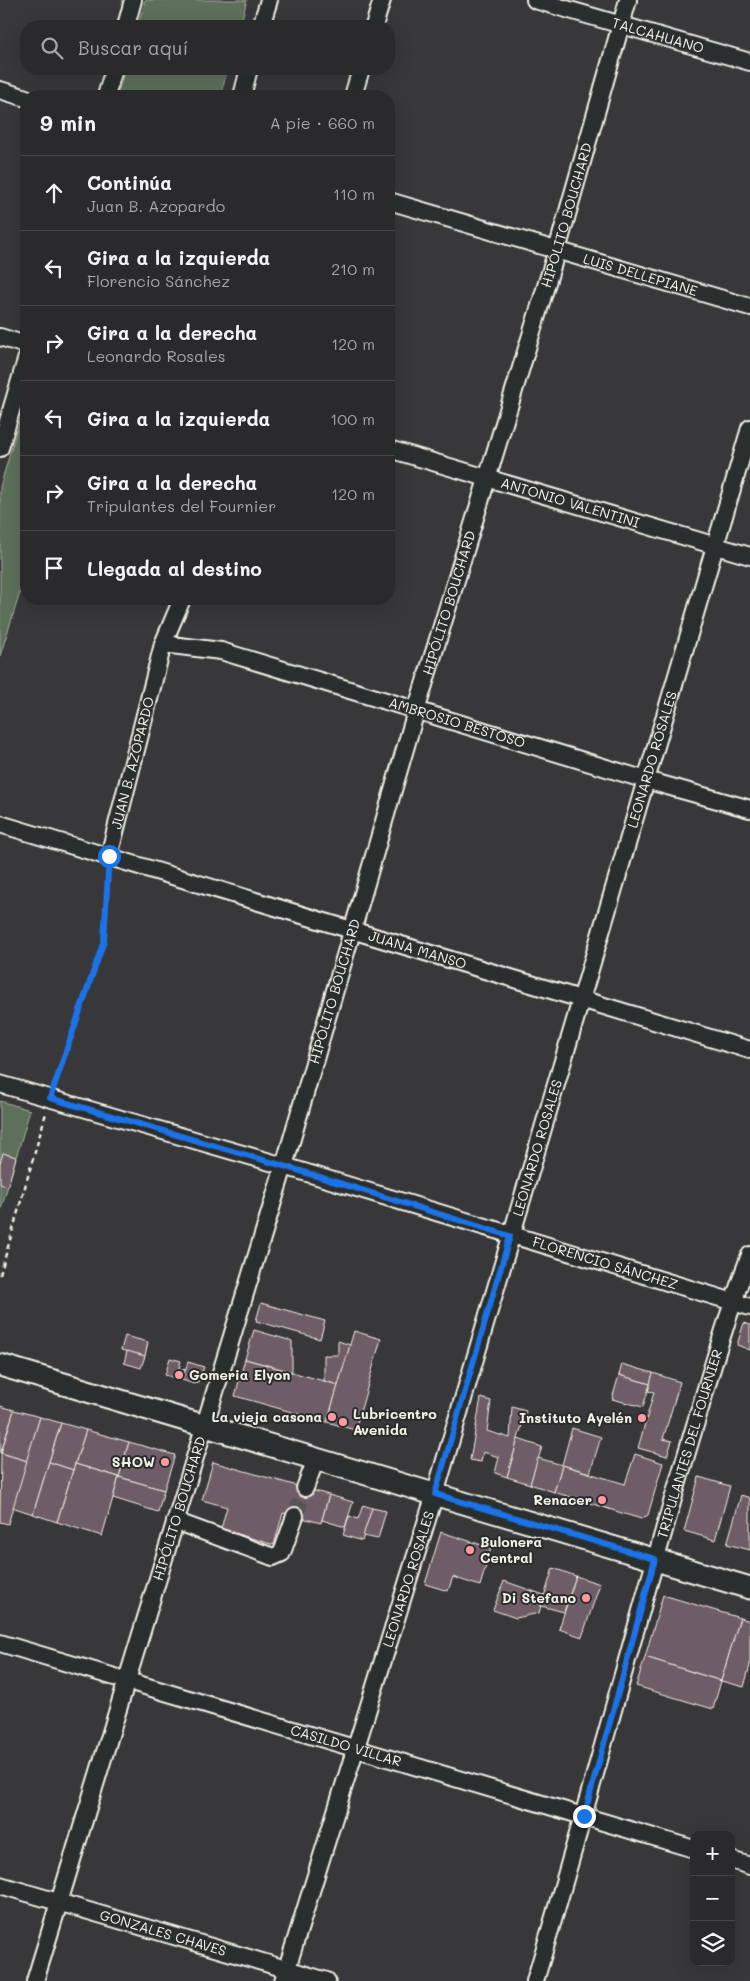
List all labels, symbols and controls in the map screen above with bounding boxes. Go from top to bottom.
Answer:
street label: TALCAHUANO [610,13,706,57]
search box [20,20,395,75]
icon: search [38,34,66,62]
text: Buscar aquí [78,35,188,60]
text: 9 min [40,109,96,136]
text: A pie · 660 m [270,112,375,133]
street label: HIPÓLITO BOUCHARD [536,140,596,290]
text: Continúa [87,170,172,195]
icon: ahead [40,179,68,207]
text: 110 m [333,183,375,204]
text: Juan B. Azopardo [87,195,225,216]
text: Gira a la izquierda [87,245,270,270]
street label: LUIS DELLEPIANE [581,249,700,300]
icon: left [40,254,68,282]
text: 210 m [331,258,375,279]
text: Florencio Sánchez [87,270,230,291]
text: Gira a la derecha [87,320,257,345]
icon: right [40,329,68,357]
text: 120 m [331,333,375,354]
text: Leonardo Rosales [87,345,226,366]
icon: left [40,404,68,432]
text: Gira a la izquierda [87,406,270,431]
text: 100 m [330,408,375,429]
text: Gira a la derecha [87,470,257,495]
street label: ANTONIO VALENTINI [499,473,642,532]
icon: right [40,479,68,507]
text: 120 m [331,483,375,504]
text: Tripulantes del Fournier [87,495,276,516]
street label: HIPÓLITO BOUCHARD [418,528,480,677]
icon: arrive [40,554,68,582]
text: Llegada al destino [87,556,262,581]
street label: LEONARDO ROSALES [622,689,681,830]
street label: AMBROSIO BESTOSO [387,692,528,752]
street label: JUAN B. AZOPARDO [106,695,158,831]
route start [98,845,121,868]
street label: HIPÓLITO BOUCHARD [304,917,364,1066]
street label: JUANA MANSO [366,926,469,973]
street label: LEONARDO ROSALES [508,1077,566,1218]
street label: FLORENCIO SÁNCHEZ [530,1232,680,1294]
street label: TRIPULANTES DEL FOURNIER [652,1347,726,1541]
place label: Gomeria Elyon [189,1365,290,1384]
marker: Gomeria Elyon [173,1369,185,1381]
place label: Lubricentro Avenida [353,1404,437,1439]
place label: La vieja casona [212,1407,322,1426]
place label: Instituto Ayelén [519,1408,632,1427]
marker: La vieja casona [326,1411,338,1423]
marker: Instituto Ayelén [636,1412,648,1424]
marker: Lubricentro Avenida [337,1416,349,1428]
street label: HIPÓLITO BOUCHARD [148,1434,210,1583]
place label: SHOW [112,1452,155,1471]
marker: SHOW [159,1456,171,1468]
place label: Renacer [533,1490,592,1509]
marker: Renacer [596,1494,608,1506]
street label: LEONARDO ROSALES [378,1508,438,1649]
place label: Bulonera Central [480,1532,542,1567]
marker: Bulonera Central [464,1544,476,1556]
place label: Di Stefano [502,1588,576,1607]
marker: Di Stefano [580,1592,592,1604]
street label: CASILDO VILLAR [288,1720,404,1771]
route end [573,1805,596,1828]
map controls [690,1831,735,1966]
button: + [690,1831,735,1876]
button: − [690,1876,735,1921]
street label: GONZALES CHAVES [98,1905,229,1960]
button: layers [690,1921,735,1966]

